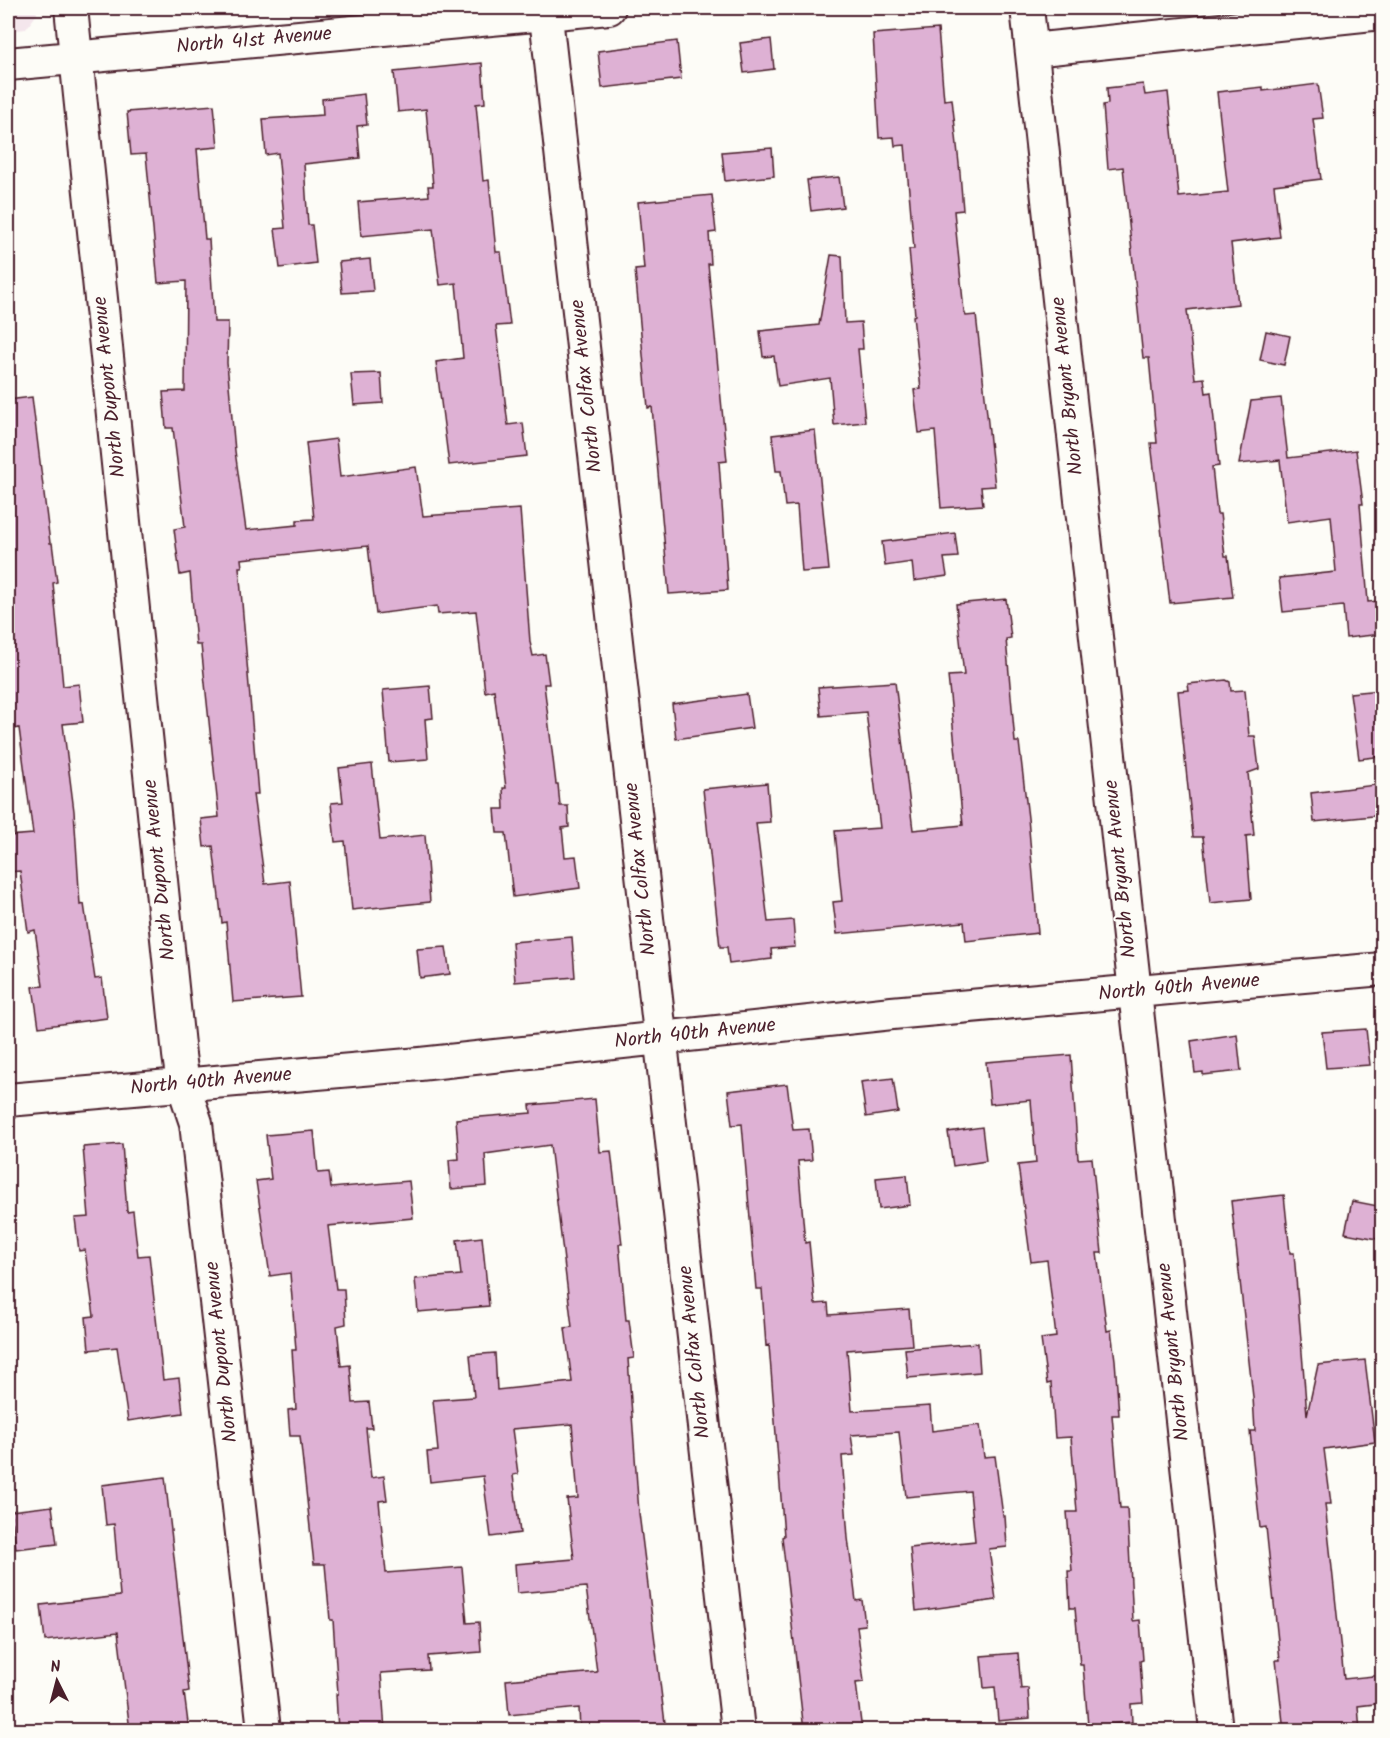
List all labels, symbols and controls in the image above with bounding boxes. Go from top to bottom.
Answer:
street label: North 41st Avenue [175,18,333,64]
street label: North Dupont Avenue [85,295,135,479]
street label: North Bryant Avenue [1043,295,1093,477]
street label: North Colfax Avenue [562,298,612,474]
street label: North Dupont Avenue [135,778,185,962]
street label: North Bryant Avenue [1096,778,1146,960]
street label: North Colfax Avenue [616,781,666,957]
street label: North 40th Avenue [1097,965,1261,1011]
street label: North 40th Avenue [613,1010,777,1058]
street label: North 40th Avenue [129,1059,293,1105]
street label: North Dupont Avenue [197,1260,247,1444]
street label: North Bryant Avenue [1149,1261,1199,1443]
street label: North Colfax Avenue [670,1264,720,1440]
north arrow [27,1651,87,1711]
text: N [49,1655,62,1681]

